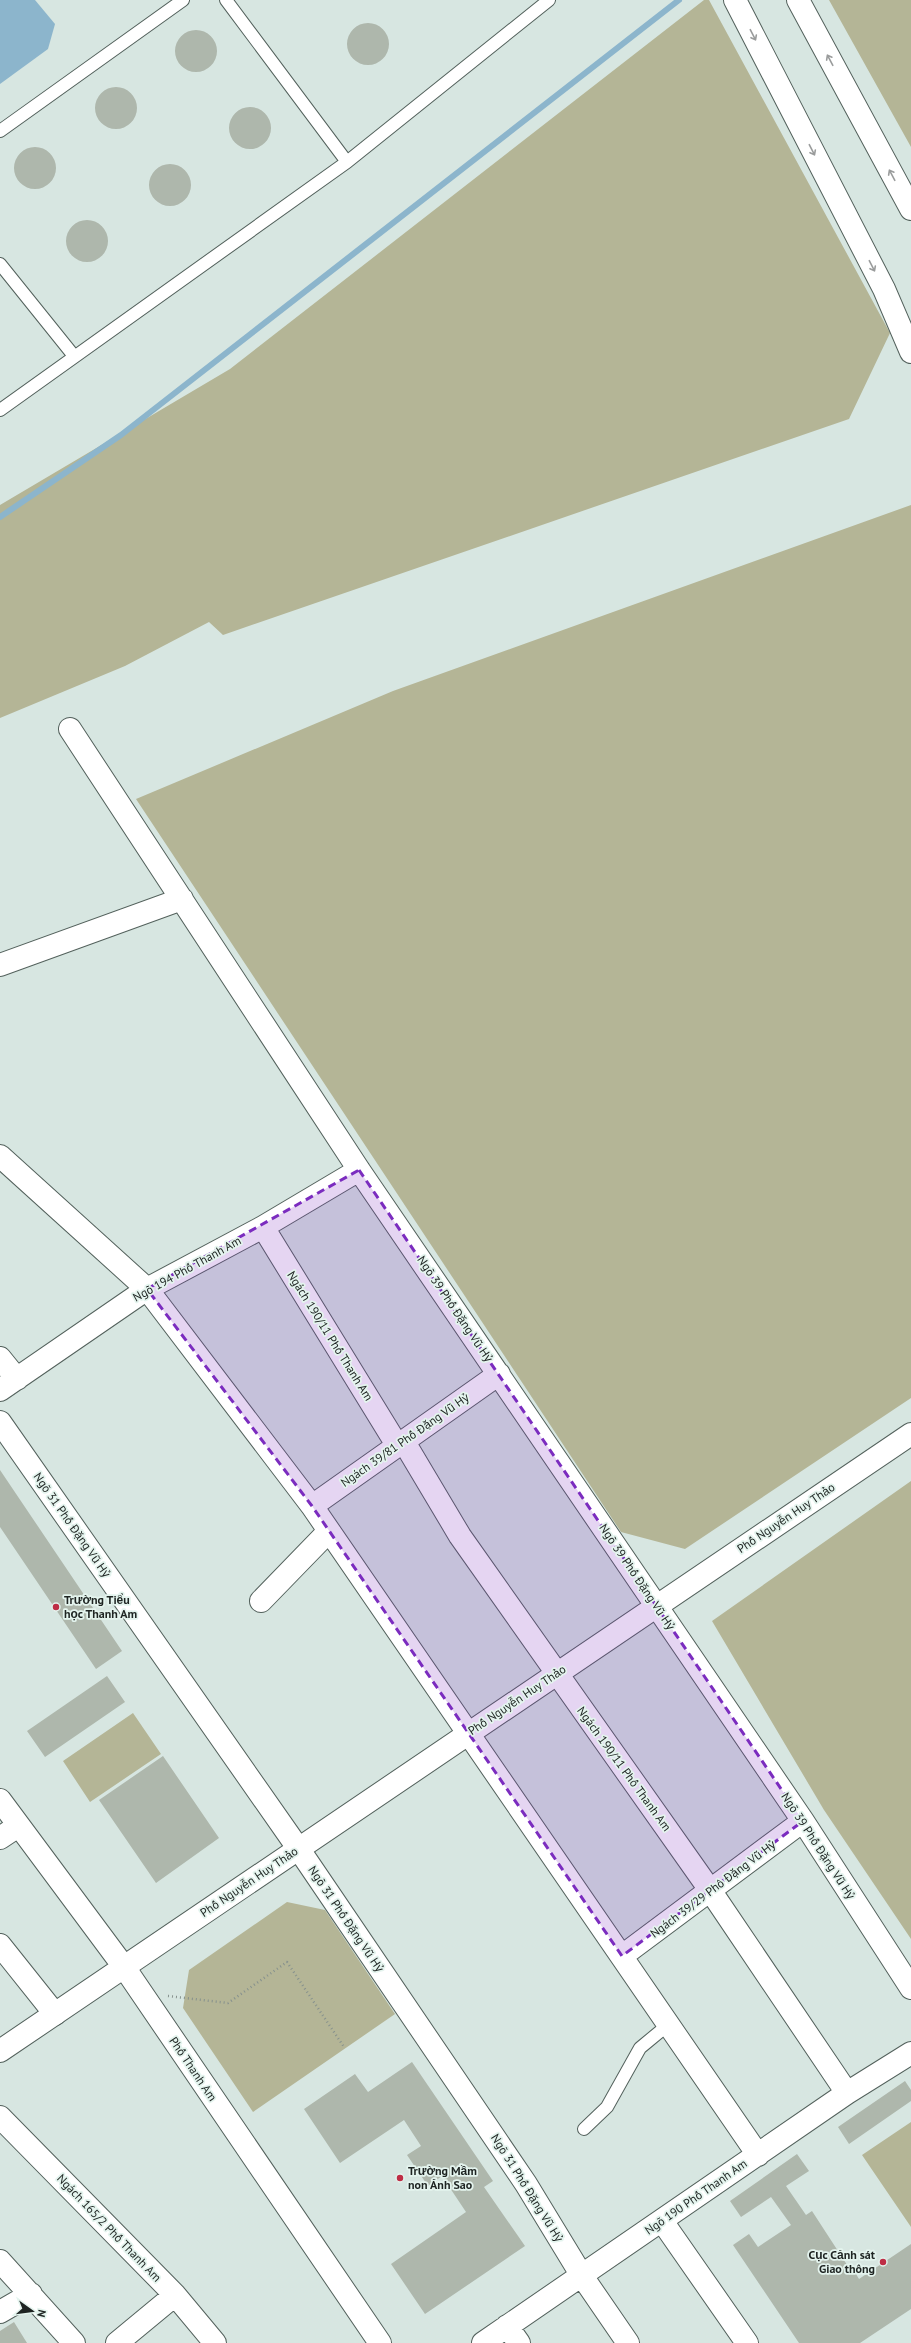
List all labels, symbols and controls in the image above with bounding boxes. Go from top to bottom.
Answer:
one-way arrow [750,28,757,40]
one-way arrow [826,54,834,66]
one-way arrow [809,144,817,156]
one-way arrow [888,169,896,181]
one-way arrow [869,259,876,271]
street label: Ngõ 194 Phố Thanh Am [130,1233,243,1305]
street label: Ngõ 39 Phố Đặng Vũ Hỷ [414,1253,496,1365]
street label: Ngách 190/11 Phố Thanh Am [284,1268,377,1403]
street label: Ngách 39/81 Phố Đặng Vũ Hỷ [338,1389,472,1490]
street label: Ngõ 31 Phố Đặng Vũ Hỷ [31,1469,114,1580]
street label: Phố Nguyễn Huy Thảo [734,1479,837,1556]
street label: Ngõ 39 Phố Đặng Vũ Hỷ [596,1521,678,1633]
place label: Trường Tiểu học Thanh Am [64,1592,138,1621]
marker: Trường Tiểu học Thanh Am [51,1602,61,1612]
street label: Phố Nguyễn Huy Thảo [465,1661,568,1738]
street label: Ngách 190/11 Phố Thanh Am [574,1704,675,1834]
street label: Ngõ 39 Phố Đặng Vũ Hỷ [778,1789,859,1902]
street label: Ngách 39/29 Phô Đặng Vũ Hỷ [647,1836,778,1941]
street label: Phố Nguyễn Huy Thảo [197,1843,300,1920]
street label: Ngõ 31 Phố Đặng Vũ Hỷ [305,1863,387,1975]
street label: Phố Thanh Am [166,2034,220,2104]
street label: Ngõ 31 Phố Đặng Vũ Hỷ [488,2131,567,2245]
street label: Ngõ 190 Phố Thanh Am [642,2156,750,2238]
place label: Trường Mầm non Ánh Sao [408,2163,477,2192]
street label: Ngách 165/2 Phố Thanh Am [54,2171,165,2285]
marker: Trường Mầm non Ánh Sao [395,2173,405,2183]
place label: Cục Cảnh sát Giao thông [808,2247,876,2276]
marker: Cục Cảnh sát Giao thông [878,2257,888,2267]
north arrow [12,2291,52,2331]
text: N [34,2308,49,2319]

